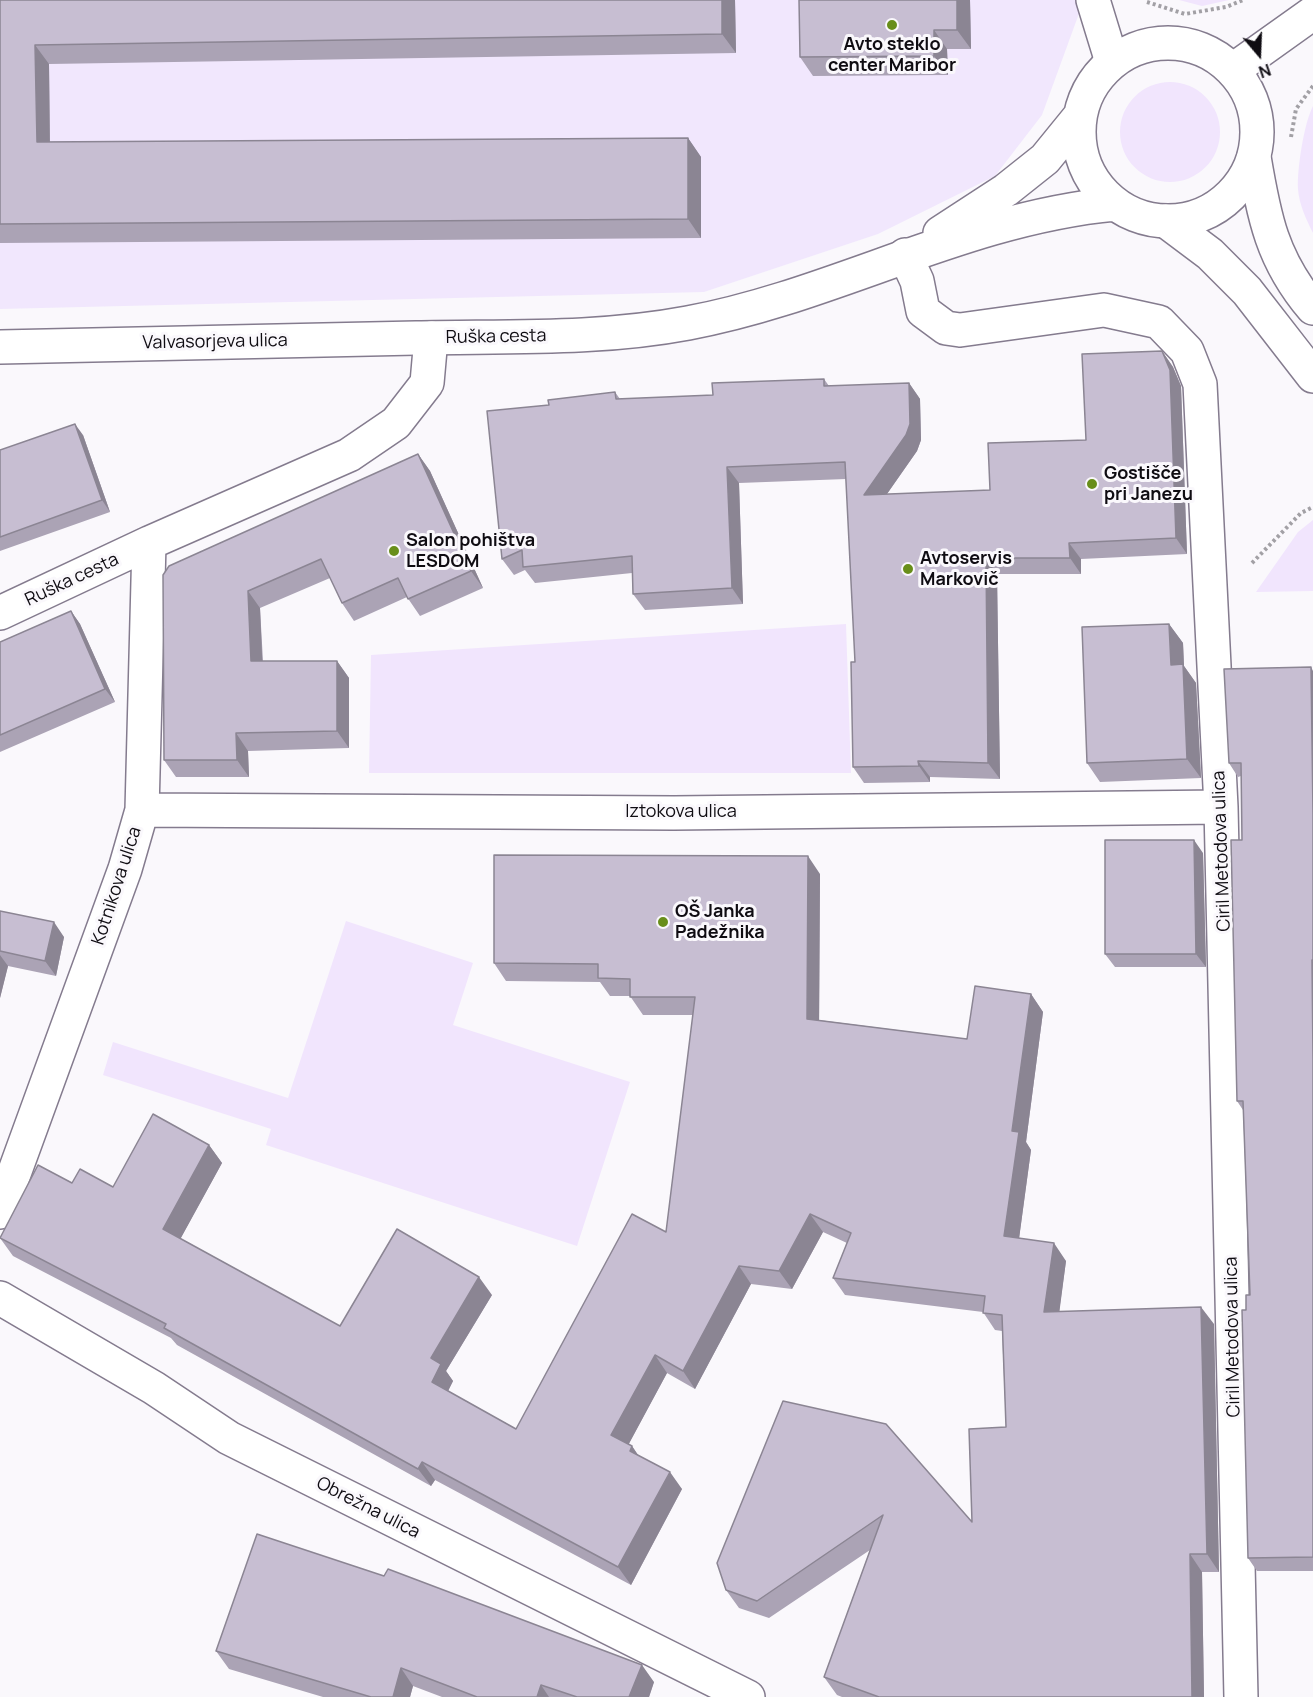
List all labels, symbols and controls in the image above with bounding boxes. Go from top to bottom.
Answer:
marker: Avto steklo center Maribor [885,18,899,32]
north arrow [1229,24,1289,84]
place label: Avto steklo center Maribor [828,34,956,76]
text: N [1256,59,1274,83]
street label: Ruška cesta [445,325,547,349]
street label: Valvasorjeva ulica [142,330,288,354]
place label: Gostišče pri Janezu [1104,463,1193,506]
marker: Gostišče pri Janezu [1085,477,1099,491]
place label: Salon pohištva LESDOM [406,530,535,572]
marker: Salon pohištva LESDOM [387,544,401,558]
place label: Avtoservis Markovič [920,548,1012,590]
street label: Ruška cesta [22,549,122,611]
marker: Avtoservis Markovič [901,562,915,576]
street label: Ciril Metodova ulica [1208,770,1236,932]
street label: Iztokova ulica [625,801,737,823]
street label: Kotnikova ulica [88,824,146,948]
place label: OŠ Janka Padežnika [675,901,765,944]
marker: OŠ Janka Padežnika [656,915,670,929]
street label: Ciril Metodova ulica [1221,1256,1245,1418]
street label: Obrežna ulica [313,1473,423,1543]

